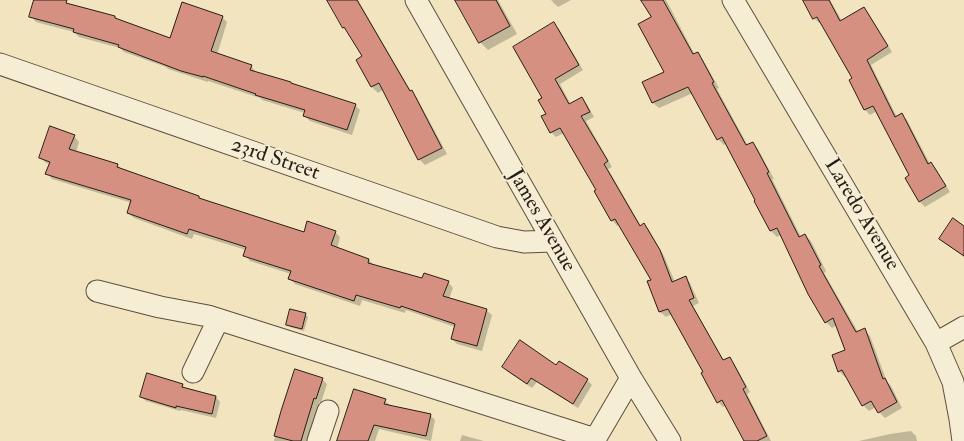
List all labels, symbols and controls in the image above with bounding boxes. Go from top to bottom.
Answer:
street label: 23rd Street [228,133,322,187]
street label: Laredo Avenue [818,154,904,276]
street label: James Avenue [502,165,580,277]

